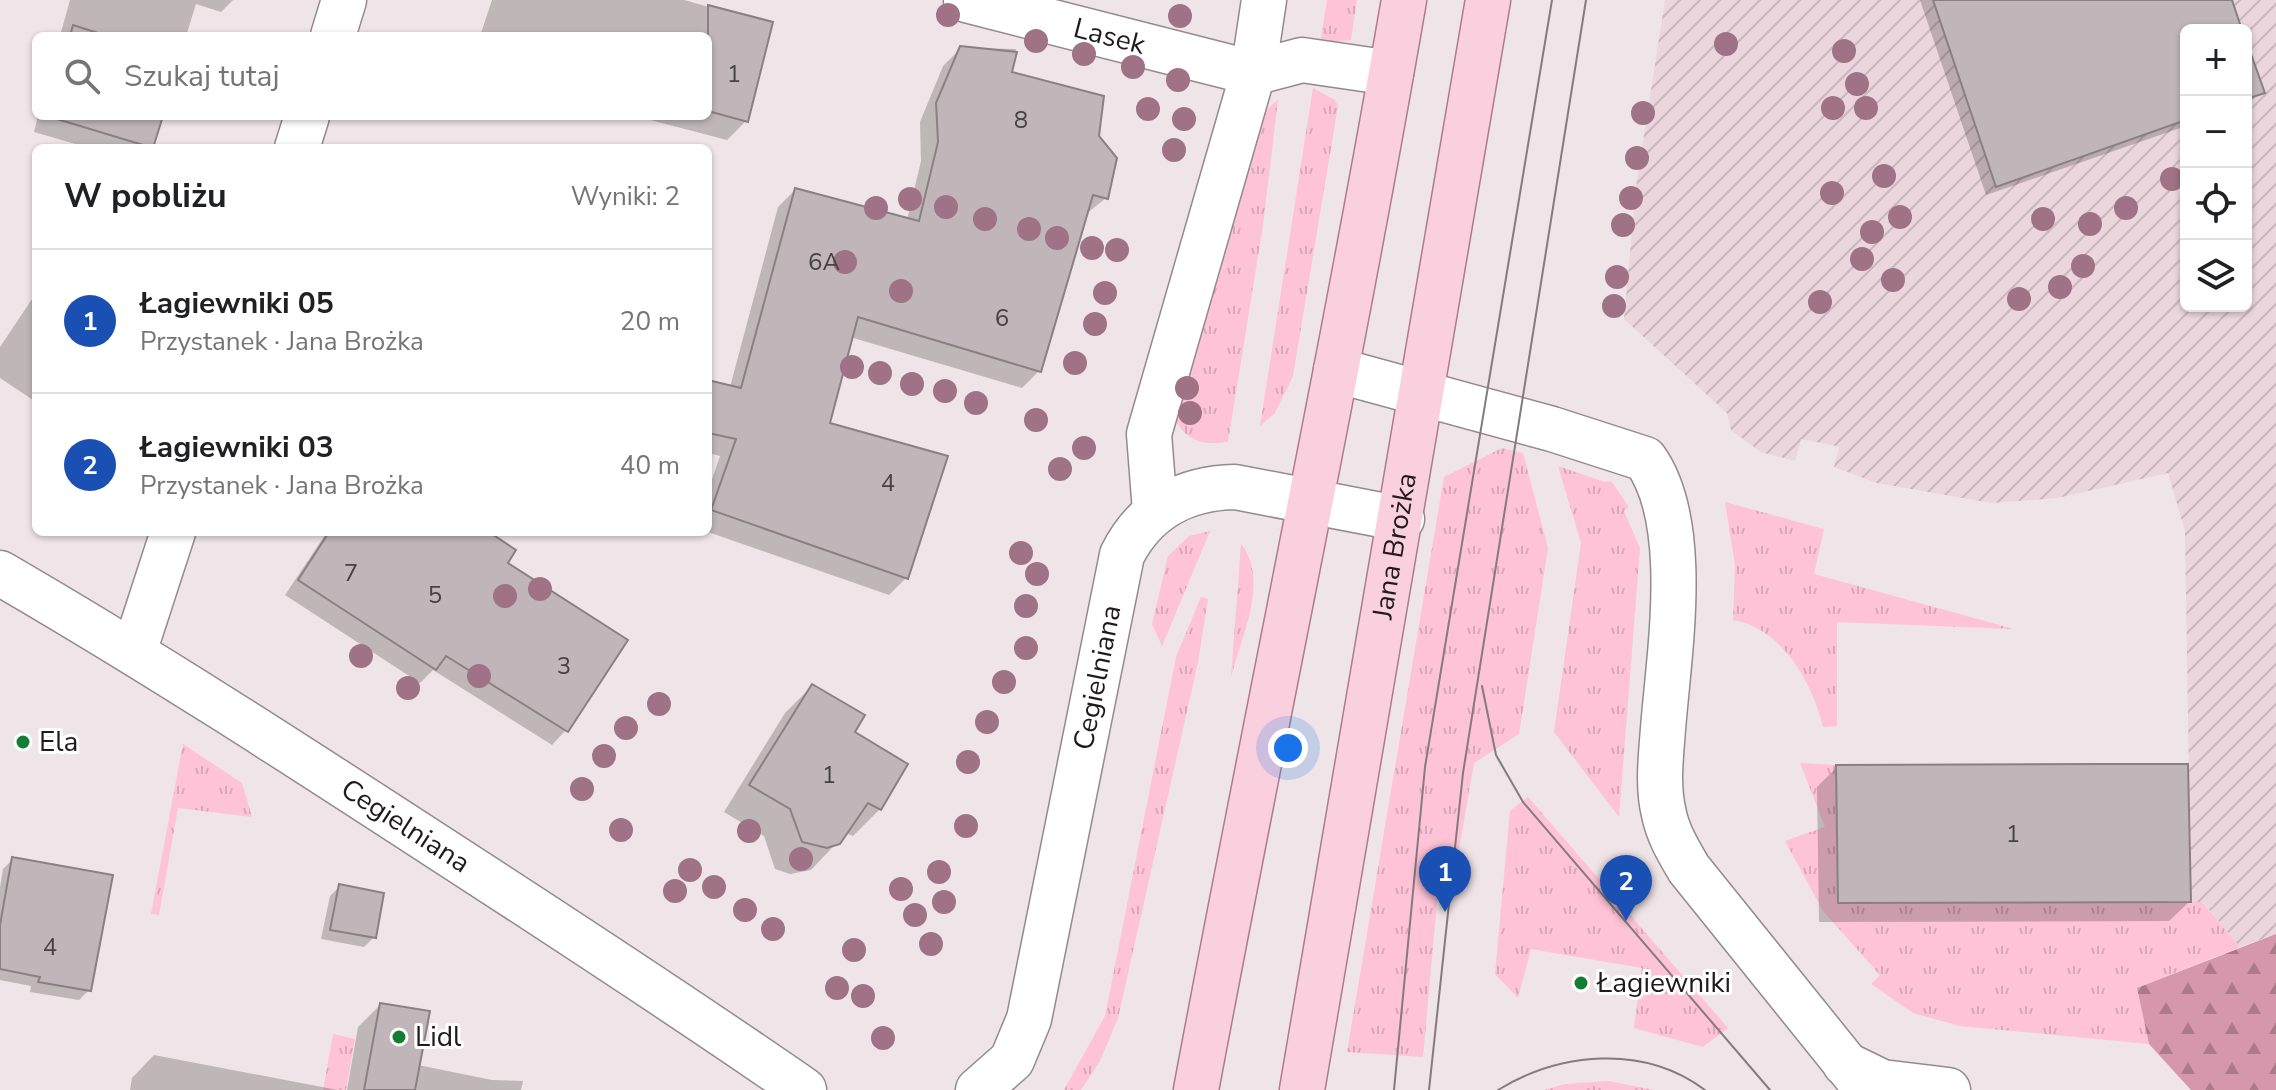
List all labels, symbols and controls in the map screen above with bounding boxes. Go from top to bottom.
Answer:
street label: Lasek [1070,9,1150,64]
map controls [2180,24,2252,312]
button: + [2180,24,2252,96]
search box [32,32,712,120]
icon: search [60,54,104,98]
text: Szukaj tutaj [124,56,280,97]
house number: 1 [727,58,741,90]
button: − [2180,96,2252,168]
house number: 8 [1014,104,1028,136]
button: locate [2180,168,2252,240]
text: W pobliżu [64,173,227,219]
text: Wyniki: 2 [571,179,680,214]
button: layers [2180,240,2252,312]
house number: 6A [808,246,840,278]
text: Łagiewniki 05 [140,283,334,324]
house number: 6 [995,302,1009,334]
text: 1 [82,304,98,339]
text: 20 m [620,304,680,339]
text: Przystanek · Jana Brożka [140,324,424,359]
text: Łagiewniki 03 [140,427,334,468]
text: 2 [82,448,98,483]
text: 40 m [620,448,680,483]
house number: 4 [881,467,895,499]
text: Przystanek · Jana Brożka [140,468,424,503]
street label: Jana Brożka [1364,470,1426,623]
house number: 7 [344,557,358,589]
house number: 5 [428,579,442,611]
street label: Cegielniana [1064,602,1131,753]
house number: 3 [557,650,571,682]
place label: Ela [39,723,78,761]
your location [1268,728,1308,768]
marker: Ela [14,733,32,751]
house number: 1 [822,759,836,791]
street label: Cegielniana [334,770,478,882]
house number: 1 [2006,818,2020,850]
pin: 1 [1419,846,1471,912]
pin: 2 [1600,855,1652,921]
house number: 4 [43,931,57,963]
place label: Łagiewniki [1596,964,1731,1002]
marker: Łagiewniki [1572,974,1590,992]
place label: Lidl [415,1018,462,1056]
marker: Lidl [390,1028,408,1046]

